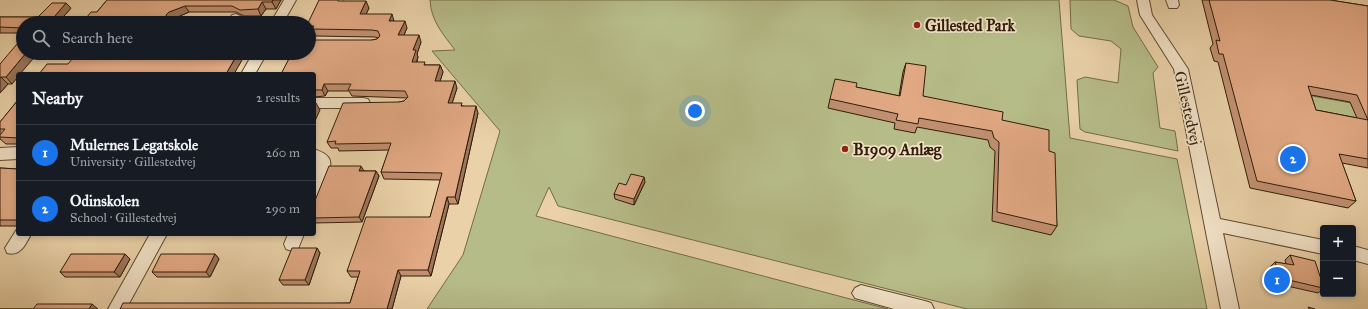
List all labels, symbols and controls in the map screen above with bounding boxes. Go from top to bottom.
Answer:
search box [16,16,316,60]
place label: Gillested Park [925,16,1016,35]
marker: Gillested Park [912,20,922,30]
icon: search [30,27,52,49]
text: Search here [62,29,133,47]
street label: Gillestedvej [1170,69,1206,147]
text: Nearby [32,88,83,109]
text: 2 results [256,90,300,106]
your location [685,101,705,121]
text: Mulernes Legatskole [70,136,198,154]
place label: B1909 Anlæg [853,140,942,160]
marker: B1909 Anlæg [840,144,850,154]
pin: 2 [1280,144,1306,174]
text: 1 [42,145,48,161]
text: 260 m [266,145,300,161]
text: University · Gillestedvej [70,154,196,170]
text: Odinskolen [70,192,139,210]
text: 2 [42,201,48,217]
text: 290 m [265,201,300,217]
text: School · Gillestedvej [70,210,177,226]
map controls [1320,225,1356,297]
button: + [1320,225,1356,261]
button: − [1320,261,1356,297]
pin: 1 [1264,265,1290,295]

